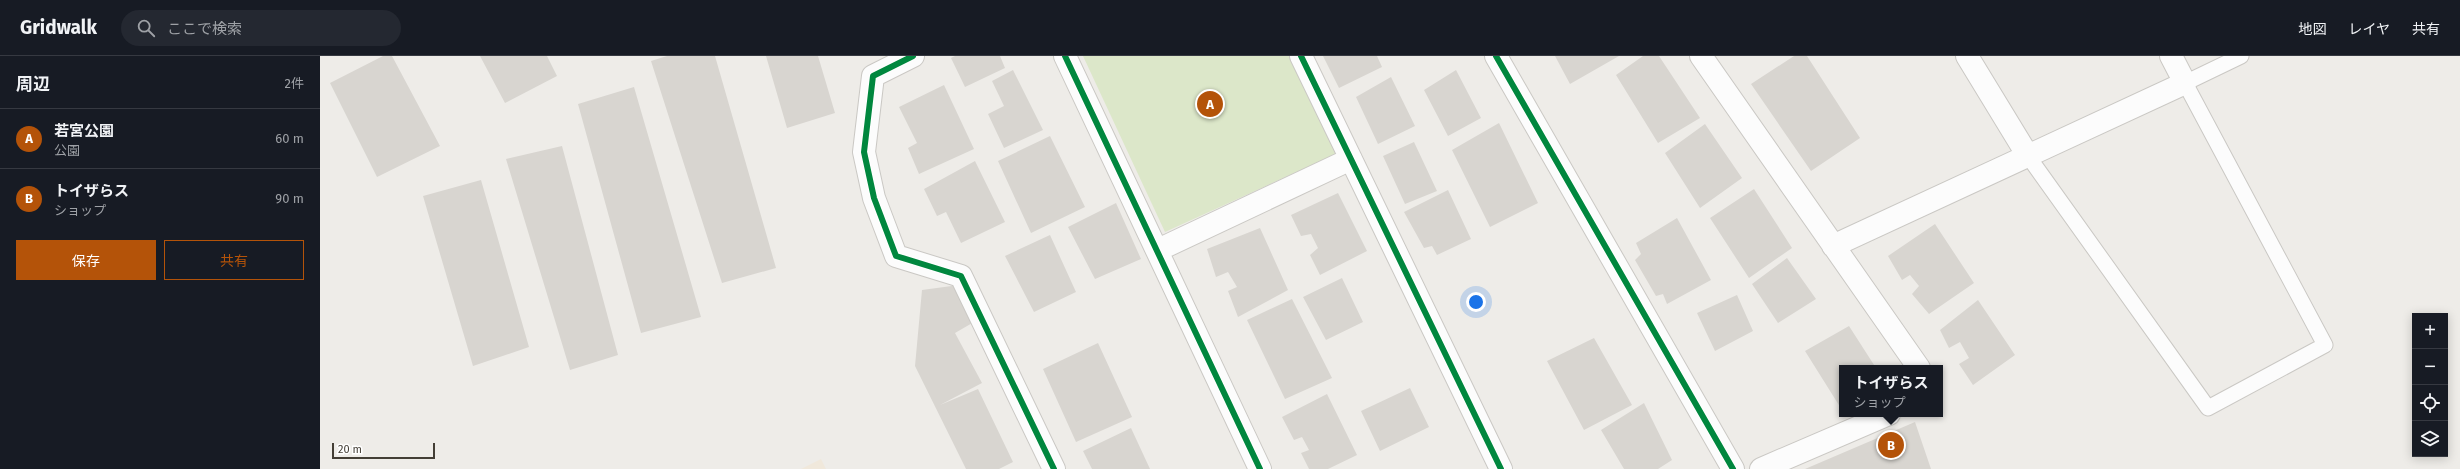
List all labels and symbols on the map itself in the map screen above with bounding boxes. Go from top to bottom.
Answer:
pin: A [1197,89,1223,119]
your location [1466,292,1486,312]
pin: B [1878,430,1904,460]
scale bar [332,441,435,460]

